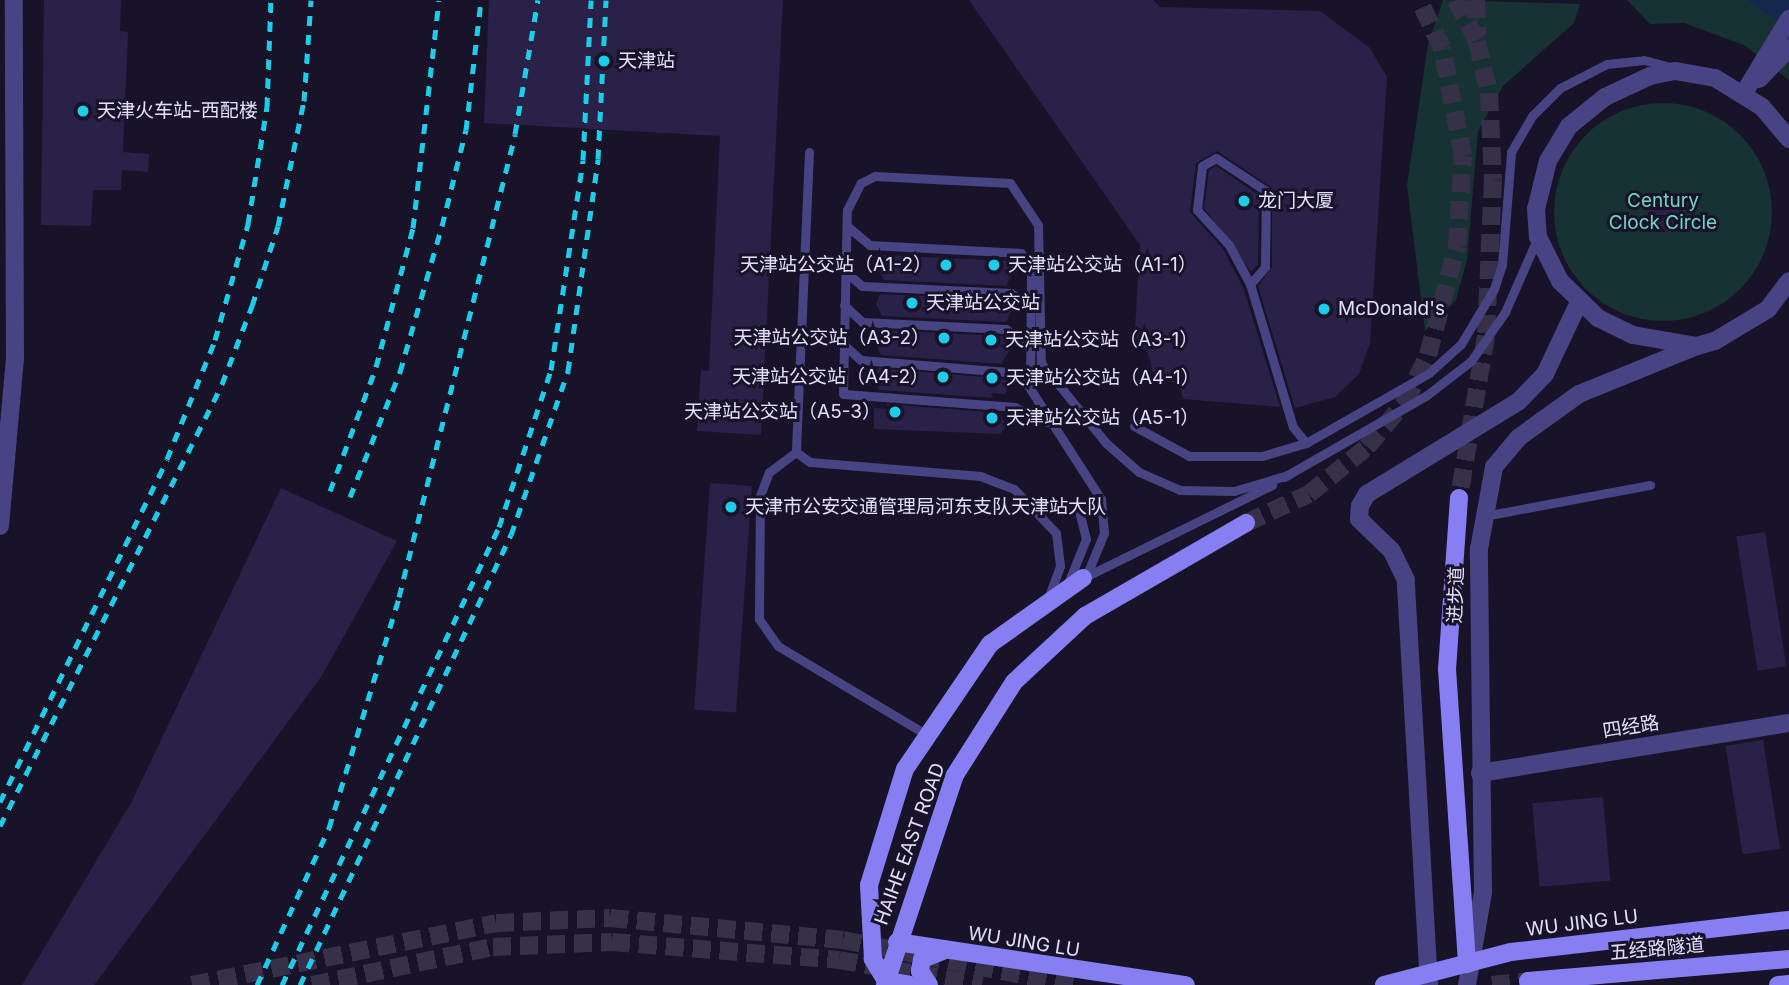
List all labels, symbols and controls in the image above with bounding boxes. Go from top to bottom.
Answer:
place label: 天津站 [618,50,675,72]
marker: 天津站 [596,53,612,69]
place label: 天津火车站-西配楼 [97,100,258,122]
marker: 天津火车站-西配楼 [75,103,91,119]
place label: 龙门大厦 [1258,190,1334,212]
park label: Century Clock Circle [1609,190,1717,234]
marker: 龙门大厦 [1236,193,1252,209]
place label: 天津站公交站（A1-2） [740,254,932,276]
place label: 天津站公交站（A1-1） [1008,254,1197,276]
marker: 天津站公交站（A1-2） [938,257,954,273]
marker: 天津站公交站（A1-1） [986,257,1002,273]
place label: 天津站公交站 [926,292,1040,314]
marker: 天津站公交站 [904,295,920,311]
place label: McDonald's [1338,298,1445,320]
marker: McDonald's [1316,301,1332,317]
place label: 天津站公交站（A3-2） [733,327,930,349]
place label: 天津站公交站（A3-1） [1005,329,1198,351]
marker: 天津站公交站（A3-2） [936,330,952,346]
marker: 天津站公交站（A3-1） [983,332,999,348]
place label: 天津站公交站（A4-2） [732,366,929,388]
place label: 天津站公交站（A4-1） [1006,367,1200,389]
marker: 天津站公交站（A4-2） [935,369,951,385]
marker: 天津站公交站（A4-1） [984,370,1000,386]
place label: 天津站公交站（A5-3） [684,401,881,423]
marker: 天津站公交站（A5-3） [887,404,903,420]
place label: 天津站公交站（A5-1） [1006,407,1199,429]
marker: 天津站公交站（A5-1） [984,410,1000,426]
place label: 天津市公安交通管理局河东支队天津站大队 [745,496,1106,518]
marker: 天津市公安交通管理局河东支队天津站大队 [723,499,739,515]
street label: 进步道 [1444,566,1468,624]
street label: 四经路 [1601,711,1661,743]
street label: HAIHE EAST ROAD [870,760,950,928]
street label: WU JING LU [1525,905,1639,941]
street label: WU JING LU [966,922,1082,962]
street label: 五经路隧道 [1609,934,1705,964]

